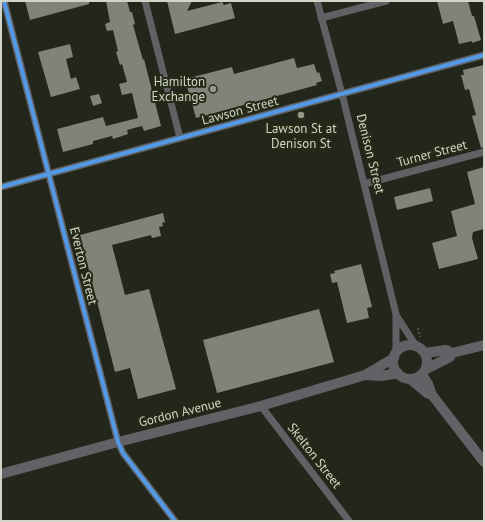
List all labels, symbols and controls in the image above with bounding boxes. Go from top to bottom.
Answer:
place label: Hamilton Exchange [152,74,205,105]
marker: Hamilton Exchange [208,84,218,94]
street label: Lawson Street [200,93,280,129]
marker: Lawson St at Denison St [296,110,306,120]
street label: Denison Street [353,112,387,196]
place label: Lawson St at Denison St [265,121,337,152]
street label: Turner Street [395,137,469,171]
street label: Everton Street [66,226,100,306]
street label: Gordon Avenue [137,395,223,431]
street label: Skelton Street [284,420,344,492]

